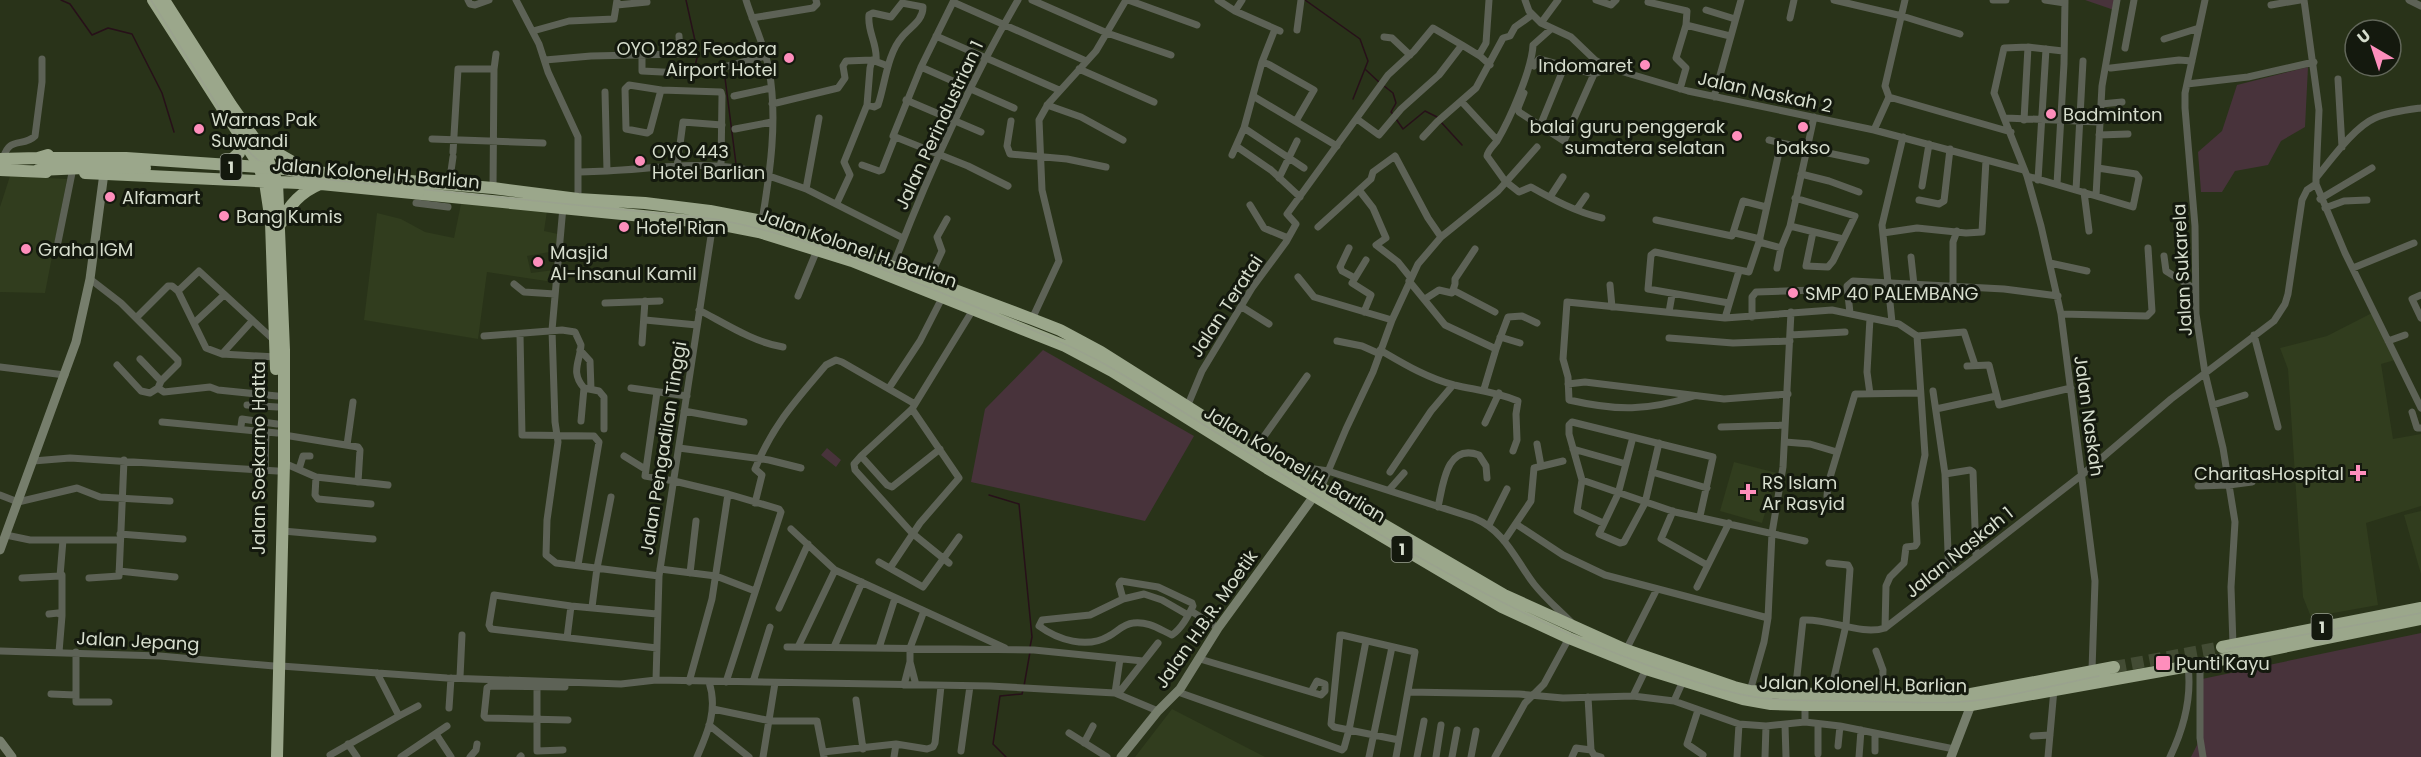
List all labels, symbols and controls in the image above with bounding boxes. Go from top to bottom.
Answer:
north arrow [2343,18,2403,78]
text: U [2352,24,2375,49]
place label: OYO 1282 Feodora Airport Hotel [616,36,777,82]
street label: Jalan Perindustrian 1 [889,36,989,214]
marker: OYO 1282 Feodora Airport Hotel [782,51,796,65]
place label: Indomaret [1538,53,1633,78]
marker: Indomaret [1638,58,1652,72]
street label: Jalan Naskah 2 [1695,66,1835,118]
place label: Badminton [2063,102,2162,127]
place label: Warnas Pak Suwandi [211,107,318,153]
marker: Badminton [2044,107,2058,121]
place label: balai guru penggerak sumatera selatan [1530,114,1726,160]
marker: bakso [1796,120,1810,134]
marker: Warnas Pak Suwandi [192,122,206,136]
marker: balai guru penggerak sumatera selatan [1730,129,1744,143]
place label: bakso [1776,135,1830,160]
place label: OYO 443 Hotel Barlian [652,139,765,185]
street label: Jalan Kolonel H. Barlian [271,151,481,195]
road number: 1 [220,154,242,180]
marker: OYO 443 Hotel Barlian [633,154,647,168]
place label: Alfamart [122,185,201,210]
marker: Alfamart [103,190,117,204]
street label: Jalan Kolonel H. Barlian [755,202,961,294]
street label: Jalan Sukarela [2166,203,2198,337]
place label: Bang Kumis [236,204,342,229]
marker: Bang Kumis [217,209,231,223]
place label: Hotel Rian [636,215,726,240]
marker: Hotel Rian [617,220,631,234]
place label: Graha IGM [38,237,133,262]
place label: Masjid Al-Insanul Kamil [550,240,697,286]
marker: Graha IGM [19,242,33,256]
street label: Jalan Teratai [1184,250,1268,362]
marker: Masjid Al-Insanul Kamil [531,255,545,269]
place label: SMP 40 PALEMBANG [1805,281,1979,306]
marker: SMP 40 PALEMBANG [1786,286,1800,300]
street label: Jalan Pengadilan Tinggi [634,339,692,557]
street label: Jalan Naskah [2068,354,2110,478]
street label: Jalan Soekarno Hatta [246,361,271,555]
street label: Jalan Kolonel H. Barlian [1199,400,1391,528]
place label: CharitasHospital [2194,461,2344,486]
marker: CharitasHospital [2349,464,2367,482]
place label: RS Islam Ar Rasyid [1762,470,1845,516]
marker: RS Islam Ar Rasyid [1739,483,1757,501]
street label: Jalan Naskah 1 [1900,501,2018,603]
road number: 1 [1392,536,1412,562]
street label: Jalan H.B.R. Moetik [1149,544,1264,693]
road number: 1 [2312,614,2332,640]
street label: Jalan Jepang [76,625,200,657]
place label: Punti Kayu [2176,651,2270,676]
marker: Punti Kayu [2154,654,2172,672]
street label: Jalan Kolonel H. Barlian [1759,670,1967,698]

